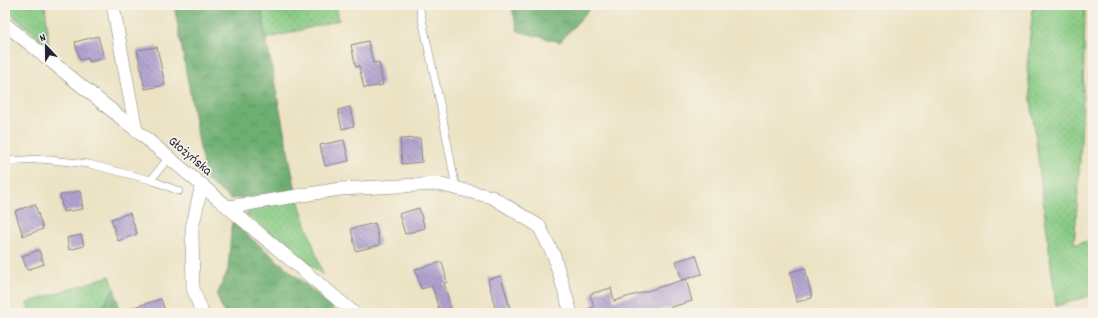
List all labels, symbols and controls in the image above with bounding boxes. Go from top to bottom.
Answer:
north arrow [26,26,66,66]
text: N [37,30,49,47]
street label: Głożyńska [163,132,217,181]

